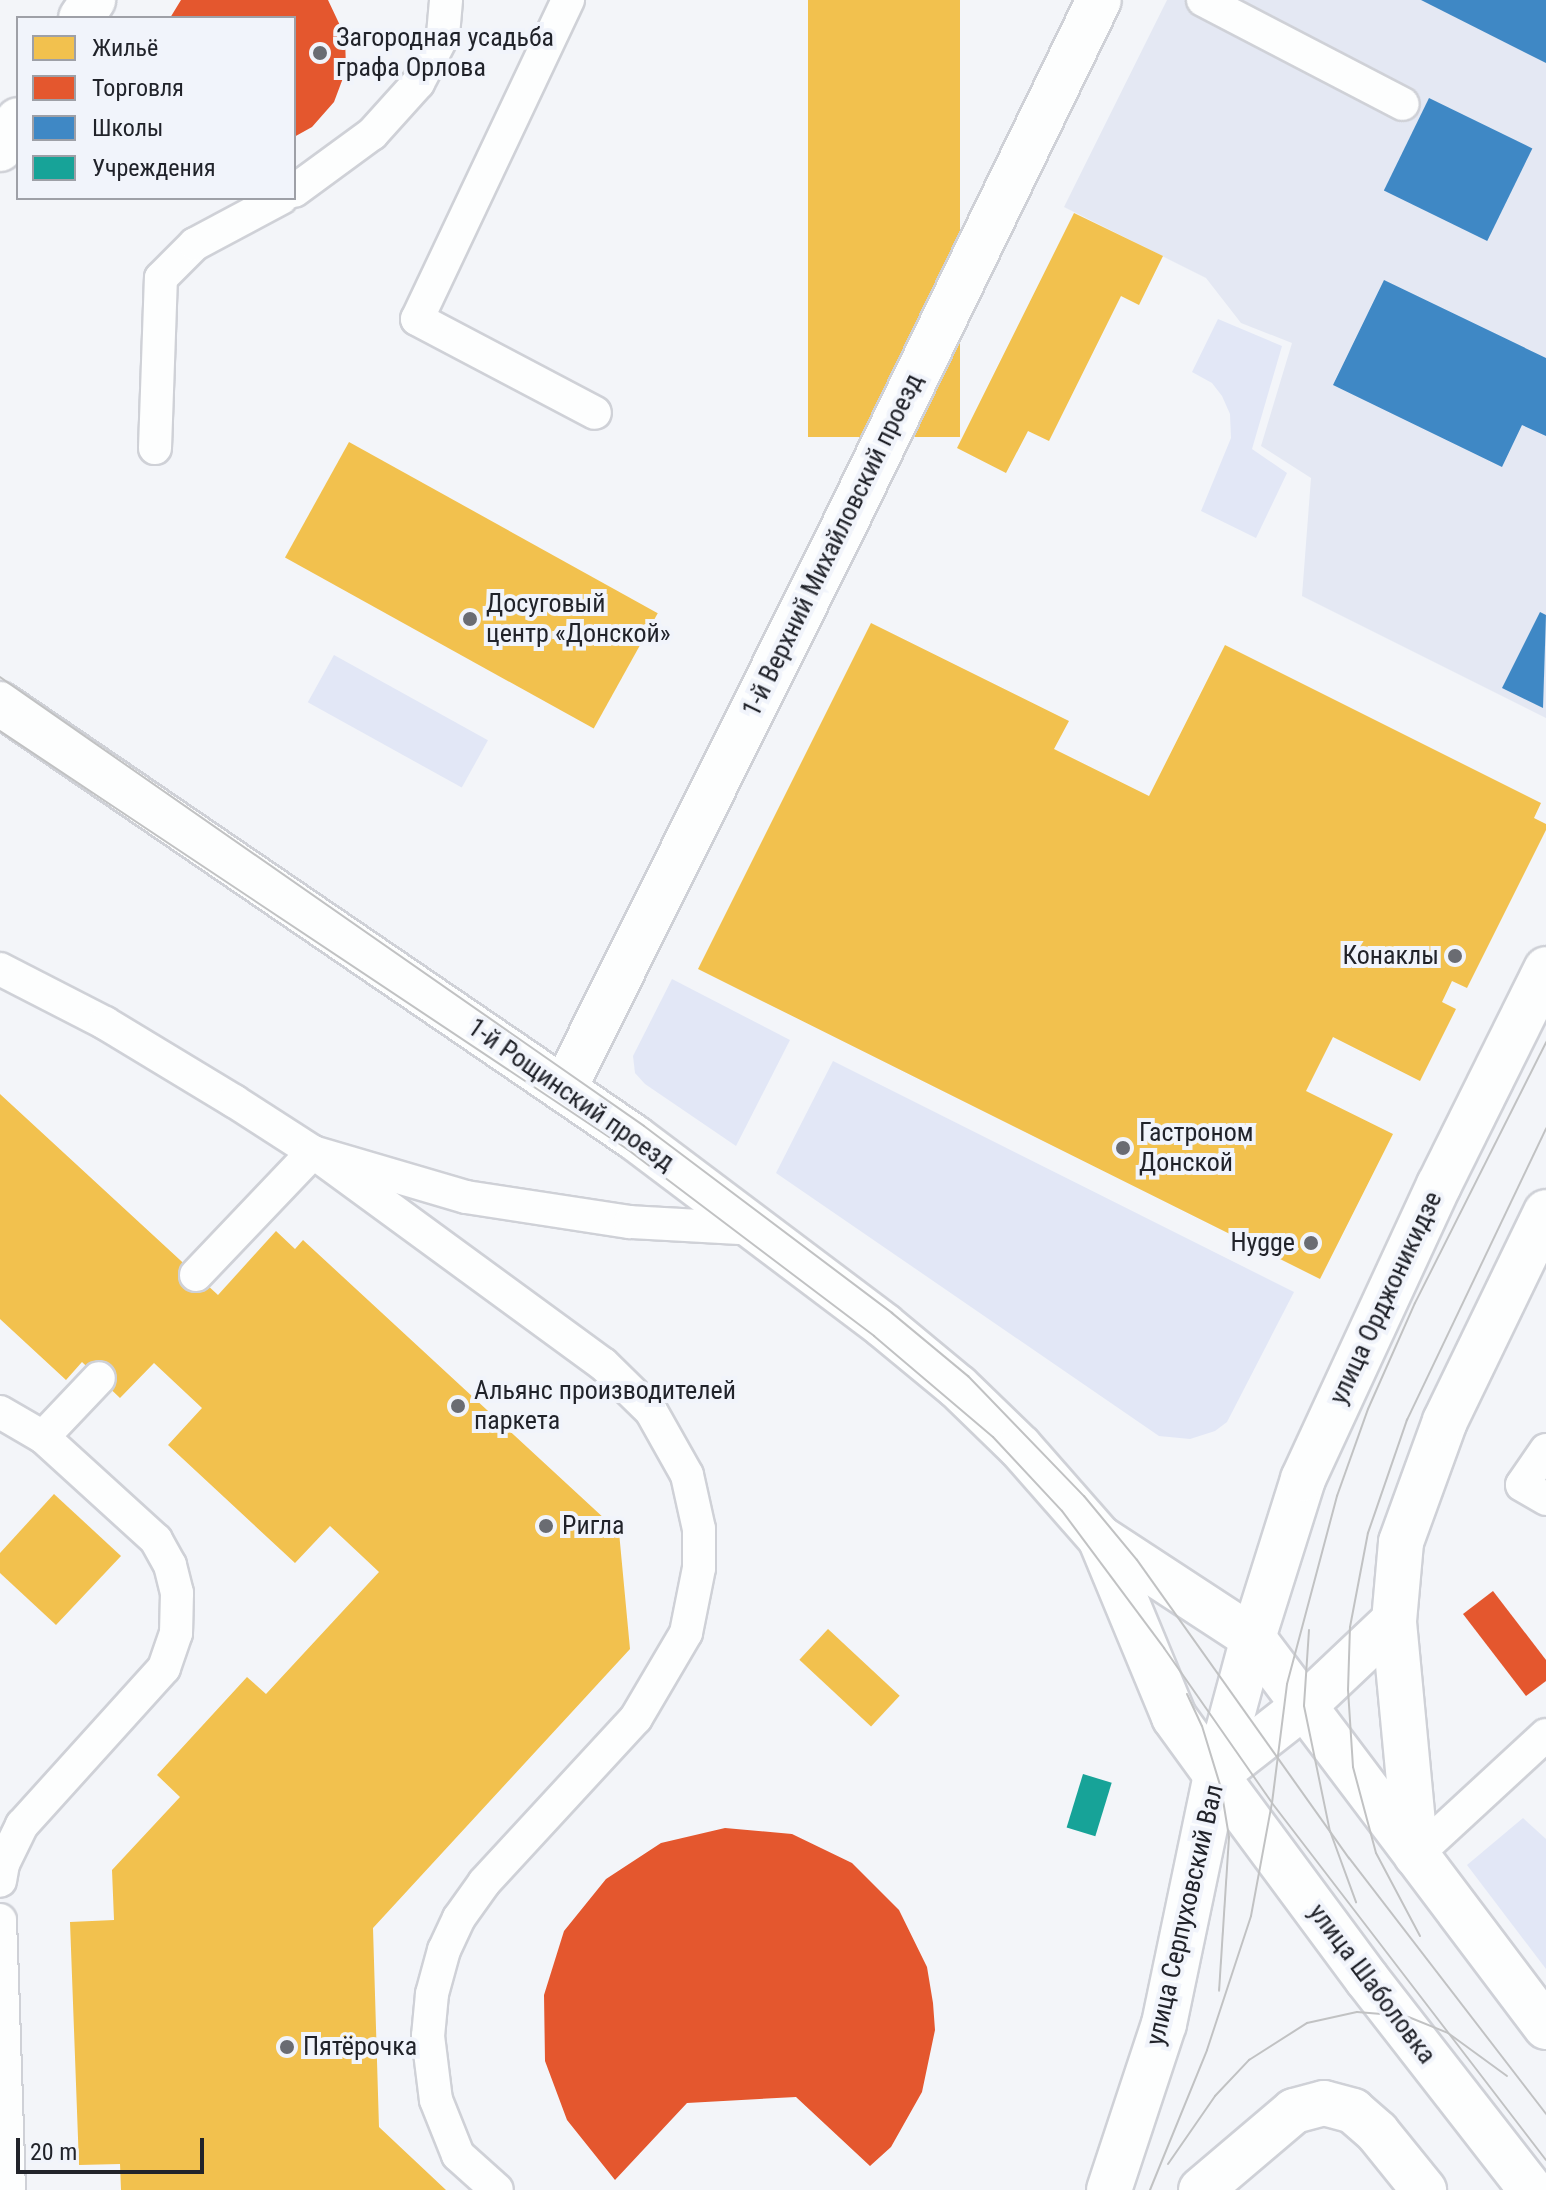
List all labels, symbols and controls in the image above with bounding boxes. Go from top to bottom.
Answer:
legend [16,16,296,200]
place label: Загородная усадьба графа Орлова [336,22,554,84]
text: Жильё [92,34,158,62]
marker: Загородная усадьба графа Орлова [311,44,329,62]
text: Торговля [92,74,184,102]
text: Школы [92,114,163,142]
text: Учреждения [92,154,216,182]
street label: 1-й Верхний Михайловский проезд [736,368,930,722]
place label: Досуговый центр «Донской» [486,588,671,650]
marker: Досуговый центр «Донской» [461,610,479,628]
place label: Конаклы [1343,940,1439,972]
marker: Конаклы [1446,947,1464,965]
street label: 1-й Рощинский проезд [462,1012,680,1178]
place label: Гастроном Донской [1139,1117,1253,1178]
marker: Гастроном Донской [1114,1139,1132,1157]
street label: улица Орджоникидзе [1323,1187,1449,1409]
place label: Hygge [1230,1227,1295,1259]
marker: Hygge [1302,1234,1320,1252]
place label: Альянс производителей паркета [474,1375,736,1436]
marker: Альянс производителей паркета [449,1397,467,1415]
place label: Ригла [562,1510,625,1542]
marker: Ригла [537,1517,555,1535]
street label: улица Серпуховский Вал [1140,1781,1230,2049]
street label: улица Шаболовка [1302,1898,1442,2070]
place label: Пятёрочка [303,2031,417,2063]
marker: Пятёрочка [278,2038,296,2056]
scale bar [20,2122,208,2172]
text: 20 m [30,2138,77,2166]

